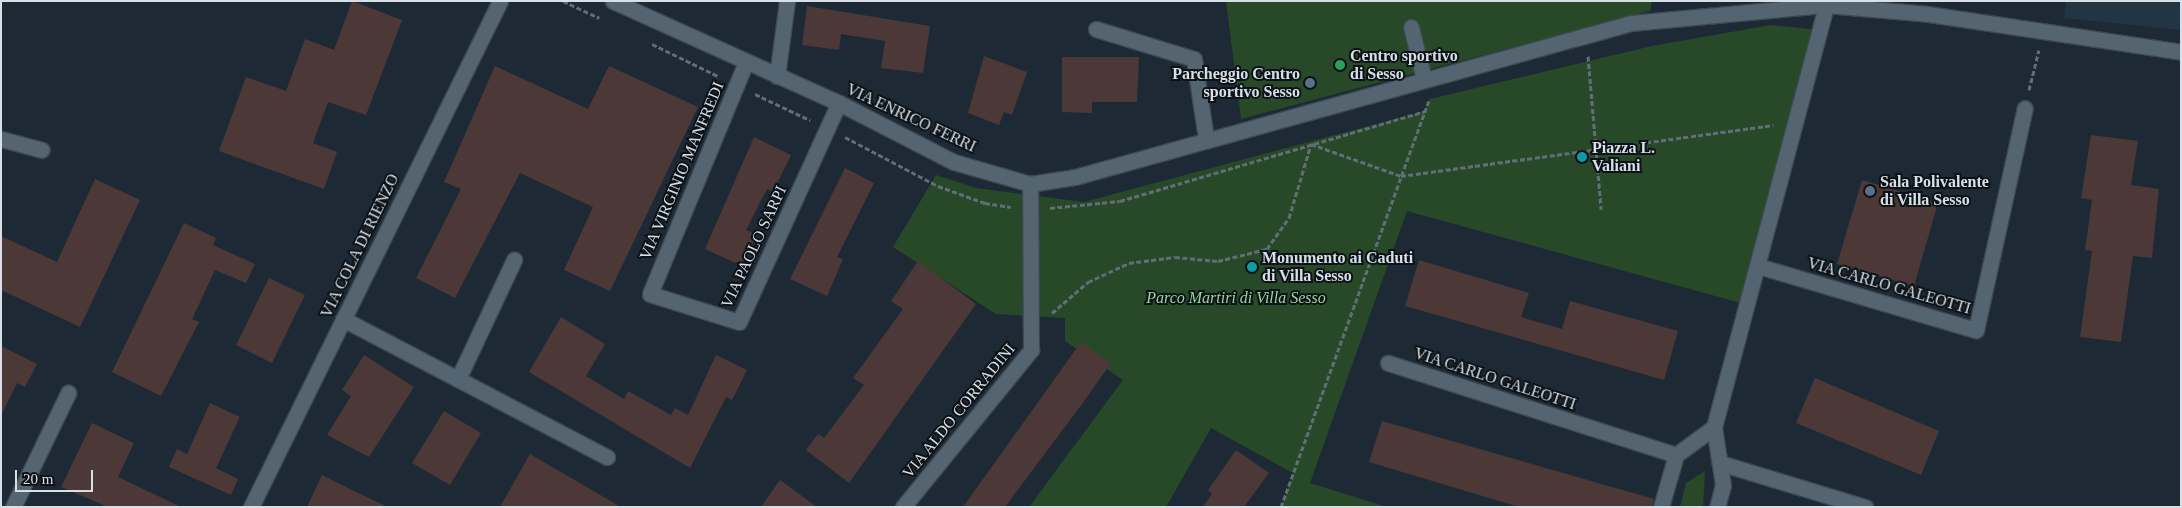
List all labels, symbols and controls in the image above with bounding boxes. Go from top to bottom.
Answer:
place label: Centro sportivo di Sesso [1350,46,1458,84]
marker: Centro sportivo di Sesso [1334,59,1346,71]
place label: Parcheggio Centro sportivo Sesso [1172,64,1300,102]
marker: Parcheggio Centro sportivo Sesso [1304,77,1316,89]
street label: VIA VIRGINIO MANFREDI [635,78,729,264]
street label: VIA ENRICO FERRI [843,79,979,157]
place label: Piazza L. Valiani [1592,138,1655,176]
marker: Piazza L. Valiani [1576,151,1588,163]
street label: VIA COLA DI RIENZO [316,170,404,322]
place label: Sala Polivalente di Villa Sesso [1880,172,1989,210]
street label: VIA PAOLO SARPI [717,182,791,312]
marker: Sala Polivalente di Villa Sesso [1864,185,1876,197]
place label: Monumento ai Caduti di Villa Sesso [1262,248,1413,286]
street label: VIA CARLO GALEOTTI [1805,253,1973,319]
marker: Monumento ai Caduti di Villa Sesso [1246,261,1258,273]
park label: Parco Martiri di Villa Sesso [1146,288,1326,308]
street label: VIA ALDO CORRADINI [898,339,1020,483]
street label: VIA CARLO GALEOTTI [1411,344,1579,414]
scale bar [18,460,95,492]
text: 20 m [23,471,53,487]

